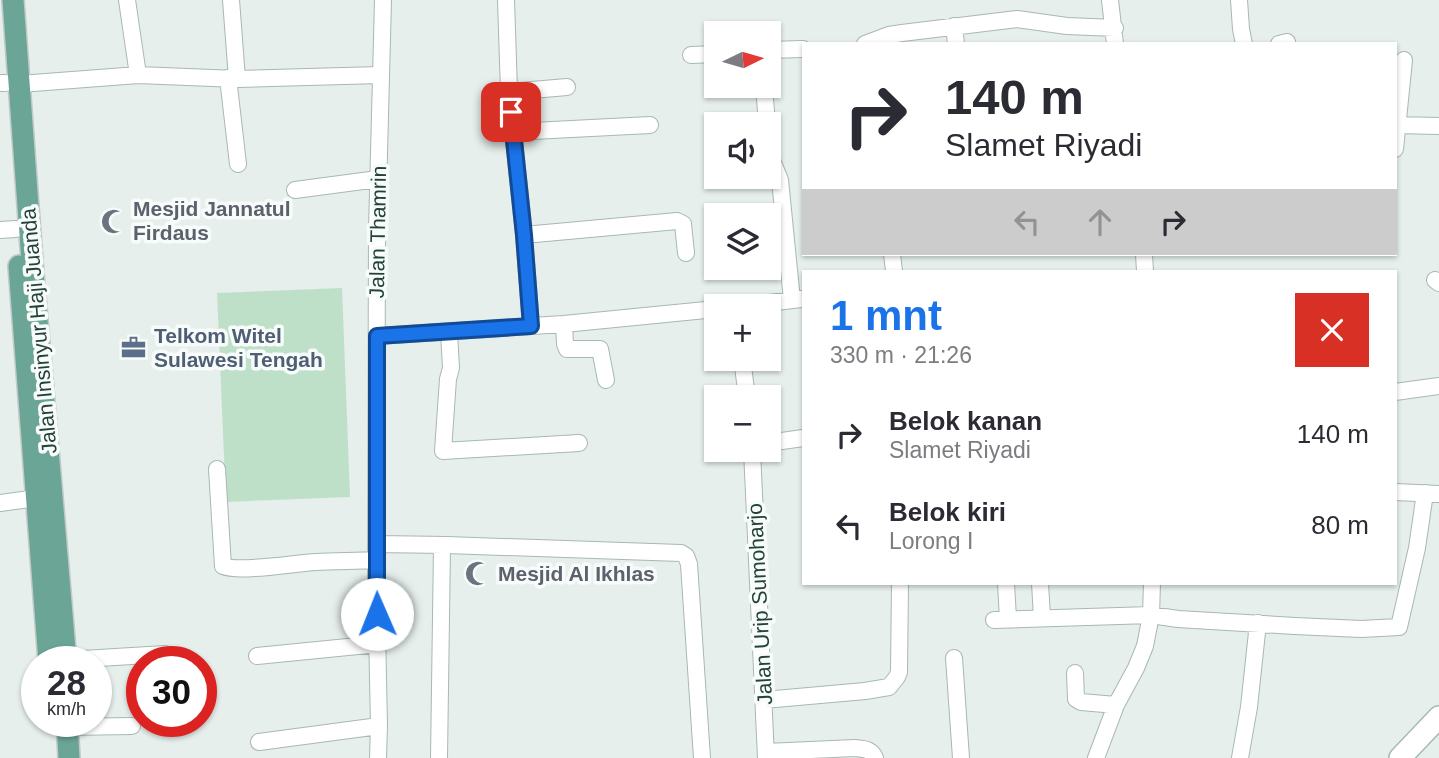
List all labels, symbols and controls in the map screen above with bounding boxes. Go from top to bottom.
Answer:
north arrow [704,21,780,98]
map controls [704,21,781,462]
icon: right [830,70,921,161]
text: 140 m [945,70,1084,124]
pin [481,82,541,142]
icon: arrive [492,93,530,131]
button: sound [704,112,781,189]
text: Slamet Riyadi [945,127,1142,163]
street label: Jalan Thamrin [365,165,390,299]
place label: Mesjid Jannatul Firdaus [133,197,291,244]
button: layers [704,203,781,280]
icon: left [1008,203,1046,241]
icon: ahead [1081,203,1119,241]
icon: right [1154,203,1192,241]
street label: Jalan Insinyur Haji Juanda [16,207,61,455]
mosque icon: Mesjid Jannatul Firdaus [99,207,127,235]
text: 1 mnt [830,292,942,339]
button: close [1295,293,1369,367]
button: + [704,294,781,371]
place label: Telkom Witel Sulawesi Tengah [154,324,323,371]
office icon: Telkom Witel Sulawesi Tengah [120,334,148,362]
text: 330 m · 21:26 [830,342,972,368]
button: − [704,385,781,462]
text: Belok kanan [889,406,1042,436]
icon: right [830,416,868,454]
text: 140 m [1297,419,1369,449]
text: Slamet Riyadi [889,437,1031,463]
text: Belok kiri [889,497,1006,527]
street label: Jalan Urip Sumoharjo [743,503,776,705]
icon: left [830,507,868,545]
text: 80 m [1311,510,1369,540]
text: Lorong I [889,528,973,554]
mosque icon: Mesjid Al Ikhlas [464,560,492,588]
place label: Mesjid Al Ikhlas [498,562,655,585]
position arrow [340,577,414,651]
speed limit sign: 30 [126,646,217,737]
text: 28 [47,663,86,702]
text: km/h [47,699,86,719]

